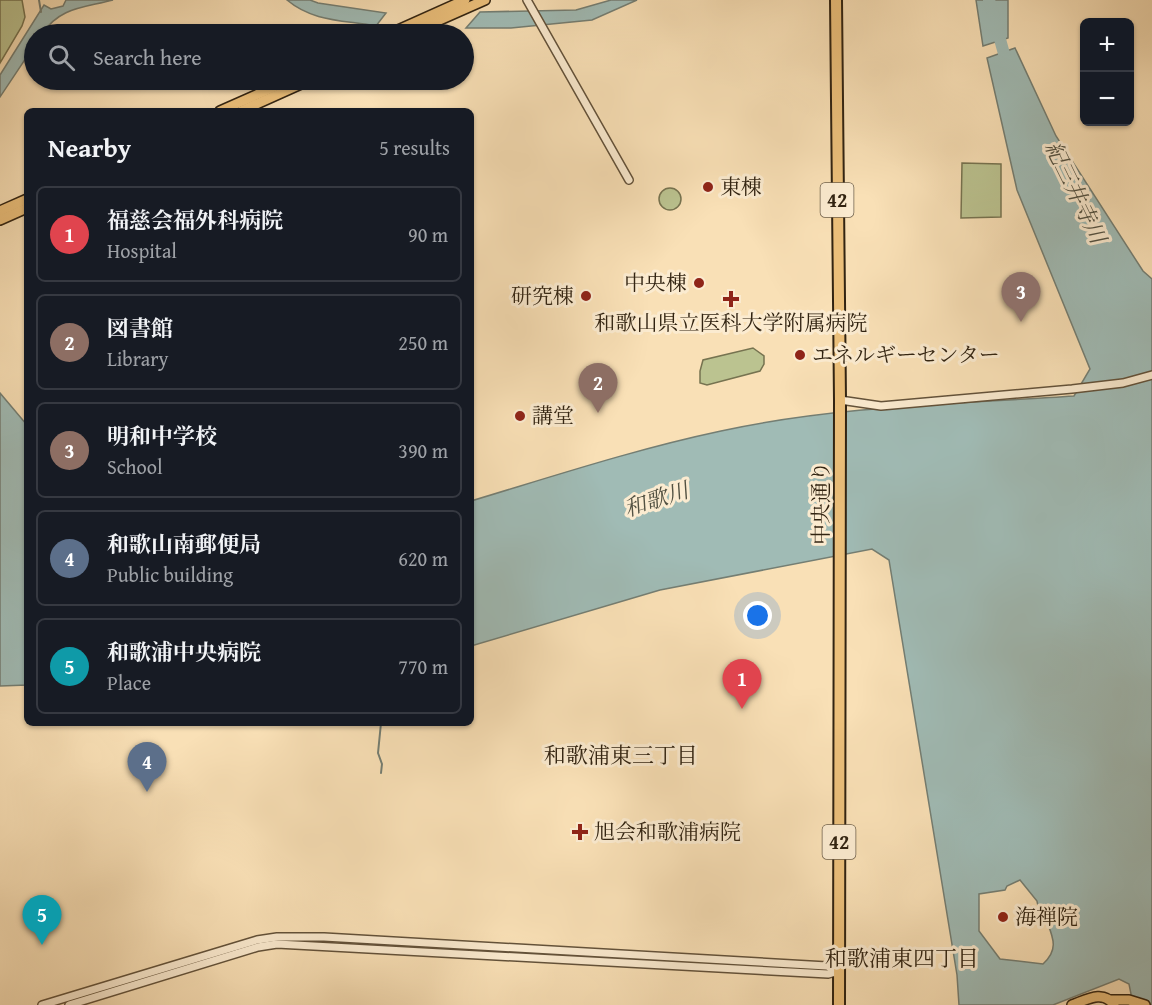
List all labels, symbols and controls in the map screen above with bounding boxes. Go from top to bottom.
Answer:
map controls [1080,18,1134,126]
button: + [1080,18,1134,72]
search box [24,24,474,90]
icon: search [45,41,78,74]
text: Search here [93,41,202,73]
button: − [1080,72,1134,126]
text: Nearby [48,128,131,167]
text: 5 results [379,133,450,162]
water label: 紀三井寺川 [1038,136,1115,250]
place label: 東棟 [720,171,762,202]
marker: 東棟 [701,180,715,194]
road number: 42 [820,183,854,217]
text: 福慈会福外科病院 [107,204,283,236]
text: 1 [64,220,75,249]
text: 90 m [408,220,448,249]
text: Hospital [107,236,177,265]
place label: 中央棟 [624,267,687,298]
pin: 3 [1002,272,1040,322]
marker: 中央棟 [692,276,706,290]
place label: 研究棟 [511,280,574,311]
marker: 研究棟 [579,289,593,303]
marker: 和歌山県立医科大学附属病院 [722,290,740,308]
place label: 和歌山県立医科大学附属病院 [595,307,868,338]
text: 図書館 [107,312,173,344]
text: 2 [64,328,75,357]
text: 250 m [398,328,448,357]
place label: エネルギーセンター [812,339,1000,370]
text: Library [107,344,168,373]
marker: エネルギーセンター [793,348,807,362]
pin: 2 [578,364,618,413]
place label: 講堂 [532,400,574,431]
marker: 講堂 [513,409,527,423]
text: 明和中学校 [107,420,217,452]
text: 3 [64,436,75,465]
text: 390 m [398,436,448,465]
text: School [107,452,163,481]
street label: 中央通り [805,461,836,545]
water label: 和歌川 [620,473,694,524]
text: 和歌山南郵便局 [107,528,261,560]
text: 4 [64,544,75,573]
text: 620 m [398,544,448,573]
text: Public building [107,560,233,589]
your location [743,601,772,630]
text: 和歌浦中央病院 [107,636,261,668]
text: 5 [64,652,75,681]
text: 770 m [398,652,448,681]
pin: 1 [722,660,762,709]
text: Place [107,668,151,697]
district label: 和歌浦東三丁目 [544,739,698,771]
pin: 4 [128,742,166,792]
place label: 旭会和歌浦病院 [594,816,741,847]
marker: 旭会和歌浦病院 [571,823,589,841]
road number: 42 [822,825,856,859]
pin: 5 [22,896,62,945]
place label: 海禅院 [1015,901,1078,932]
marker: 海禅院 [996,910,1010,924]
district label: 和歌浦東四丁目 [825,942,979,974]

